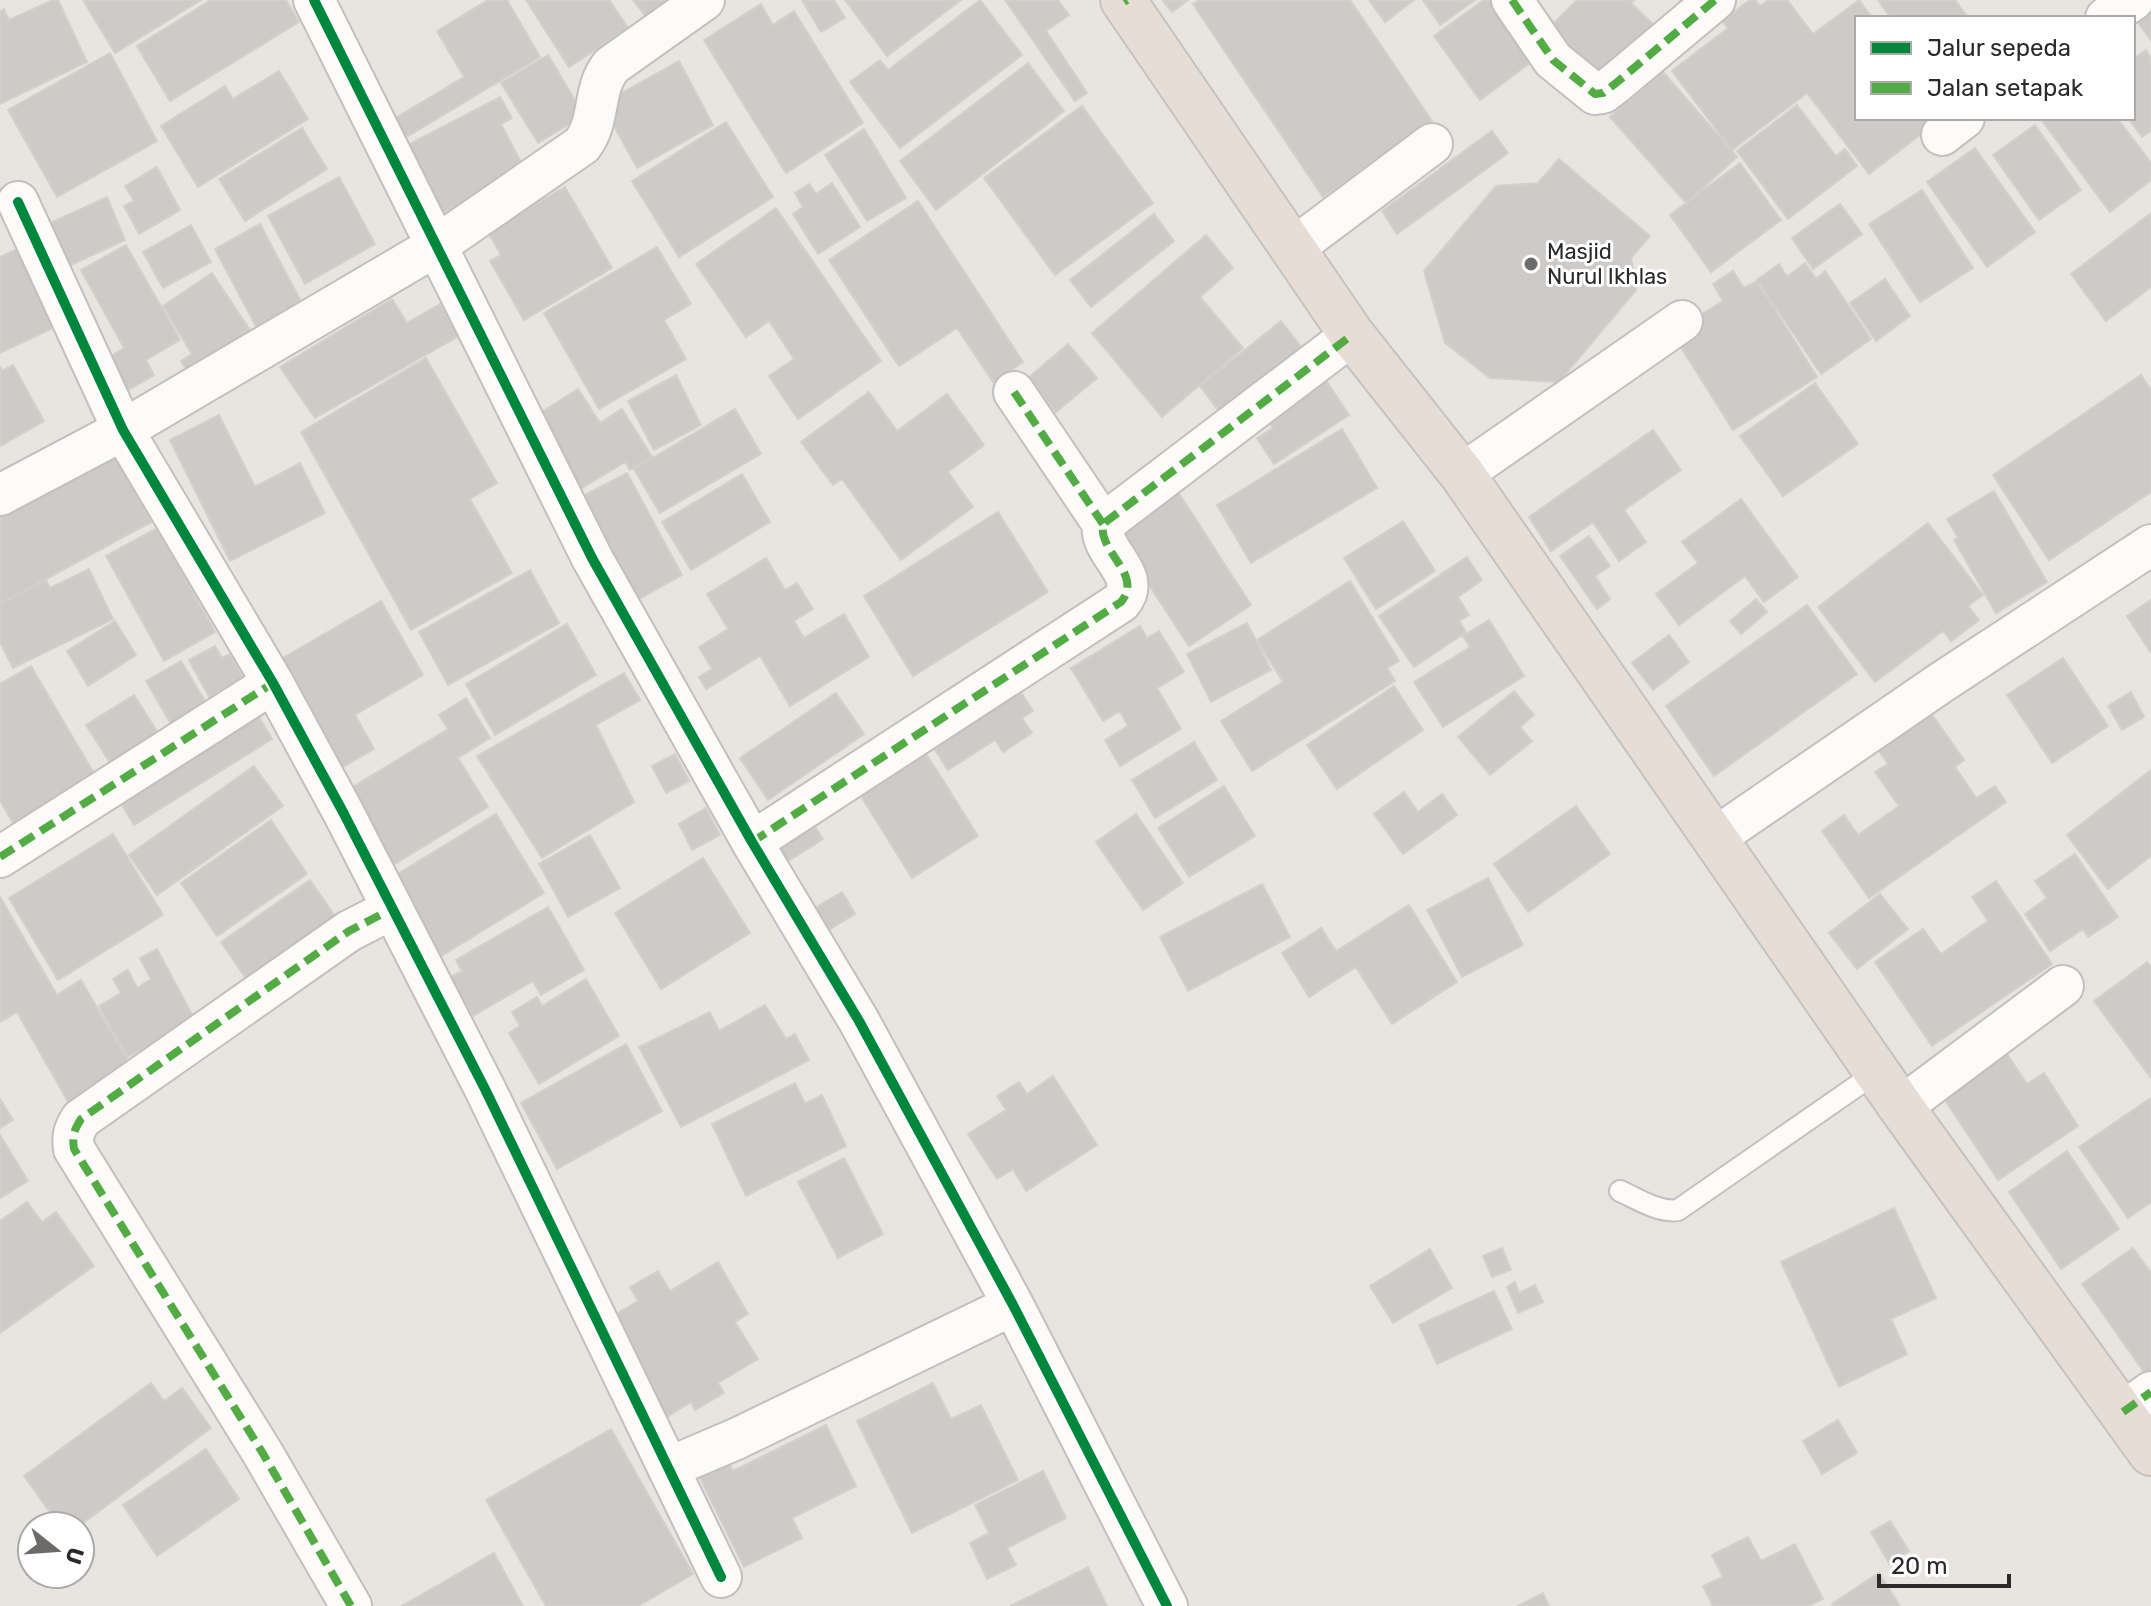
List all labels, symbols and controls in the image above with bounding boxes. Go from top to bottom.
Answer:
legend [1855,16,2135,120]
text: Jalur sepeda [1927,34,2071,62]
text: Jalan setapak [1927,74,2084,102]
place label: Masjid Nurul Ikhlas [1547,238,1667,290]
marker: Masjid Nurul Ikhlas [1522,255,1540,273]
north arrow [16,1510,96,1590]
scale bar [1879,1538,2009,1588]
text: U [59,1544,90,1567]
text: 20 m [1891,1552,1948,1580]

